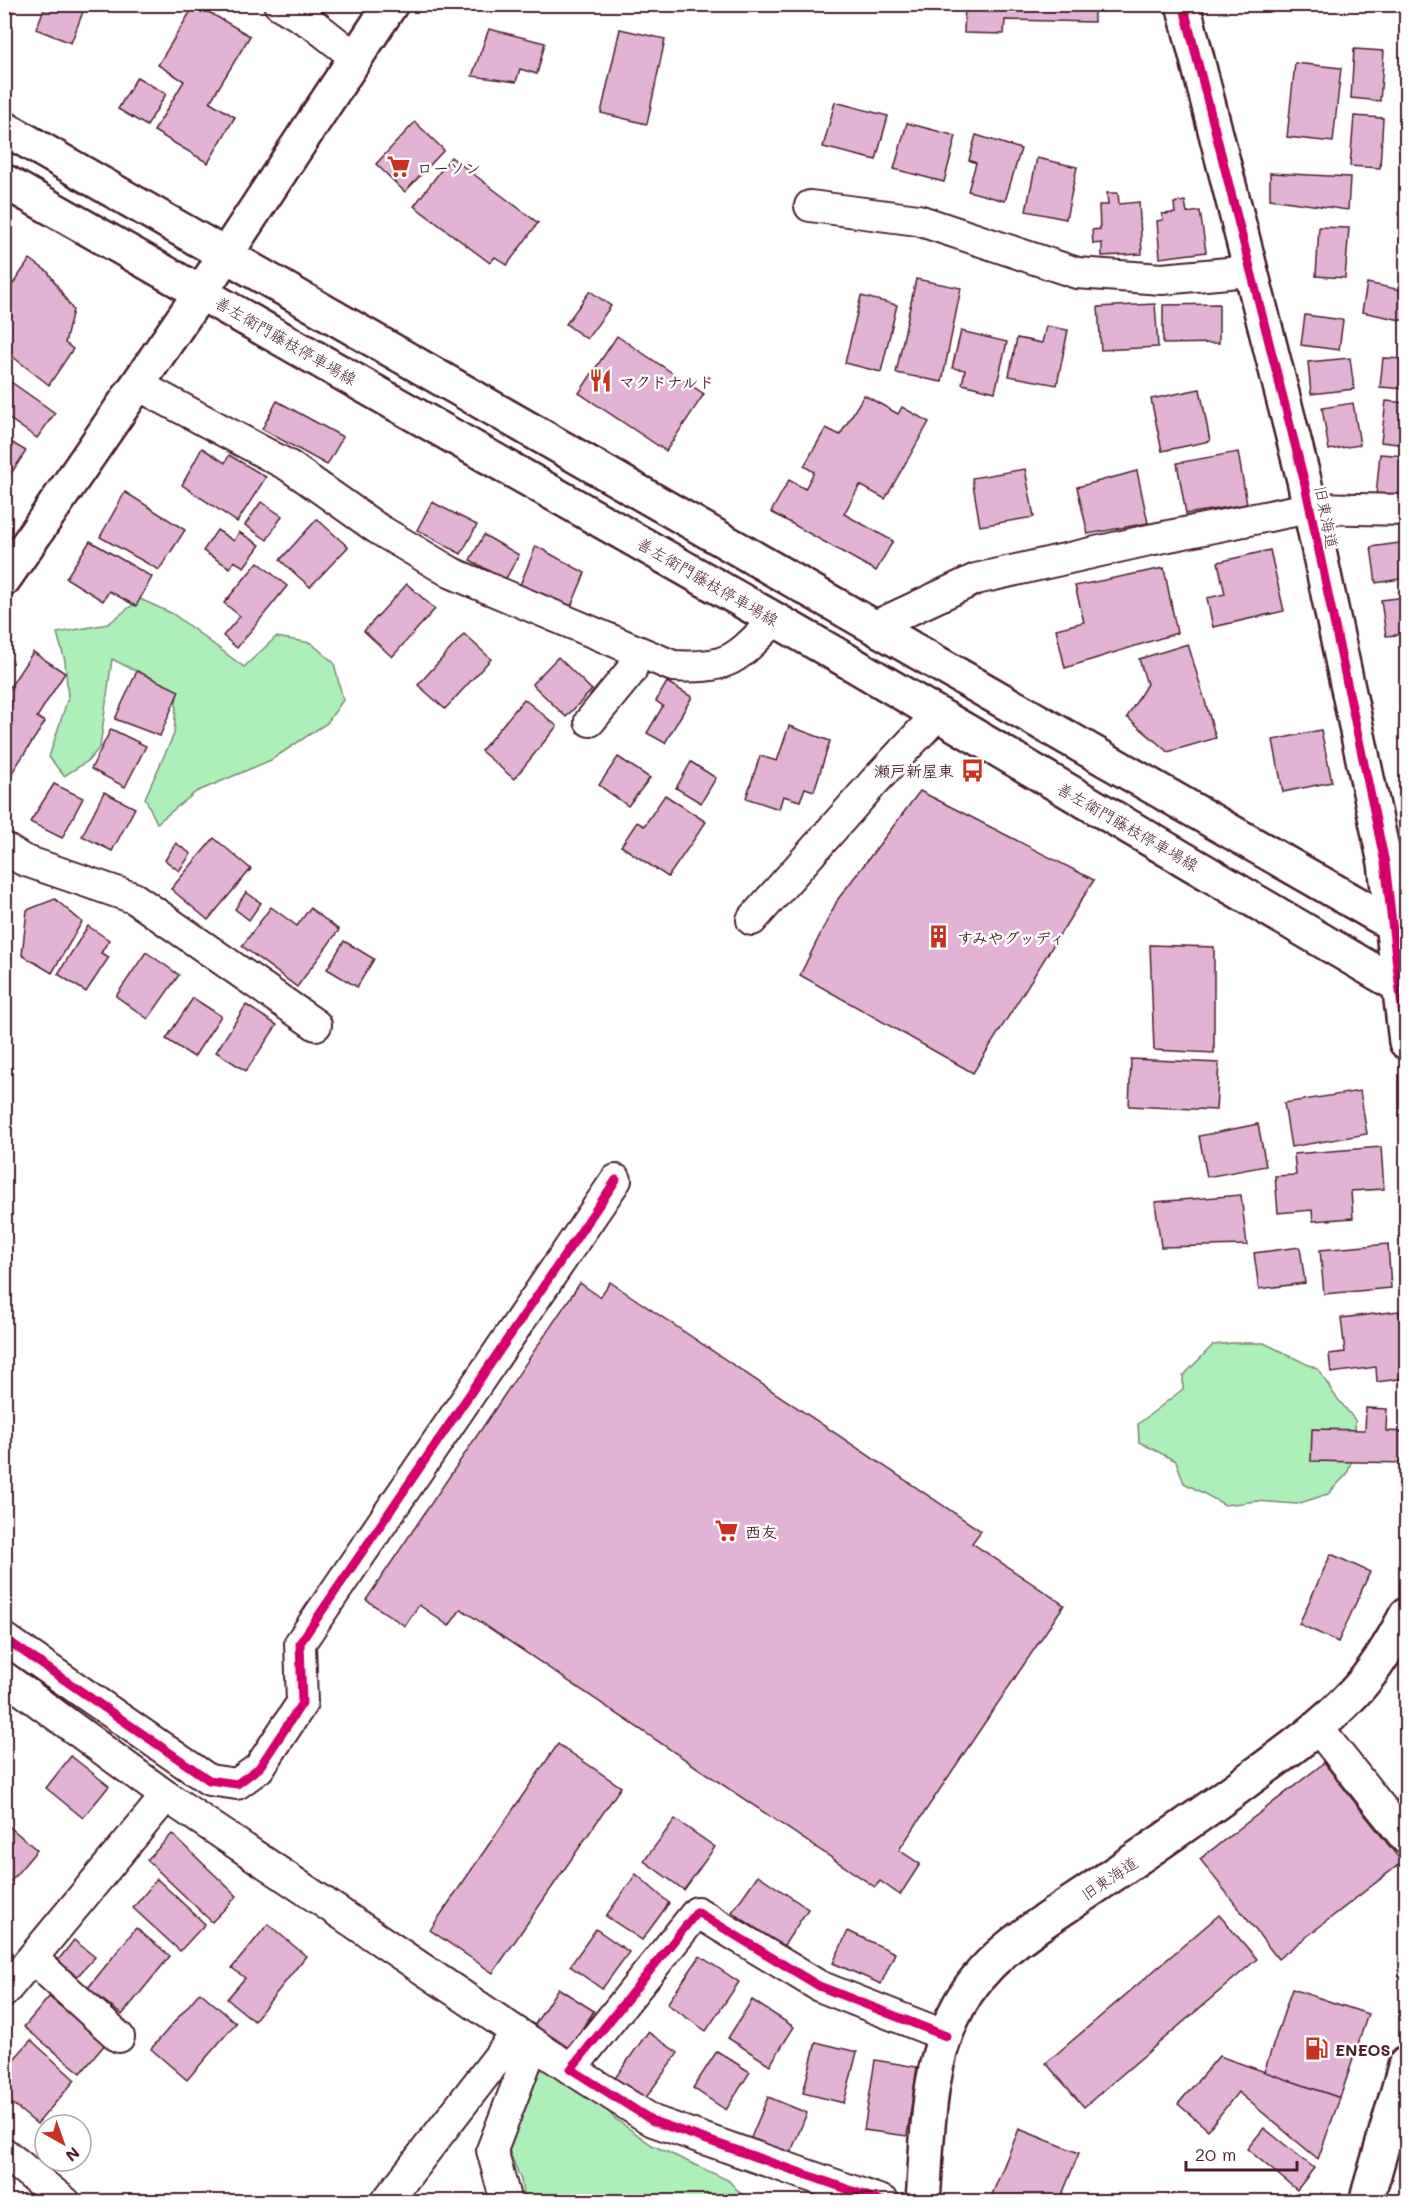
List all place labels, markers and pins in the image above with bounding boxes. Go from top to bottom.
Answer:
supermarket icon: ローソン [386,154,412,180]
place label: ローソン [417,157,481,178]
restaurant icon: マクドナルド [588,368,614,394]
place label: マクドナルド [619,371,714,392]
bus stop icon: 瀬戸新屋東 [959,757,985,783]
place label: 瀬戸新屋東 [874,760,954,781]
building icon: すみやグッディ [926,924,952,950]
place label: すみやグッディ [957,927,1065,948]
supermarket icon: 西友 [714,1518,740,1544]
place label: 西友 [745,1521,777,1542]
fuel station icon: ENEOS [1304,2036,1330,2062]
place label: ENEOS [1335,2039,1391,2060]

